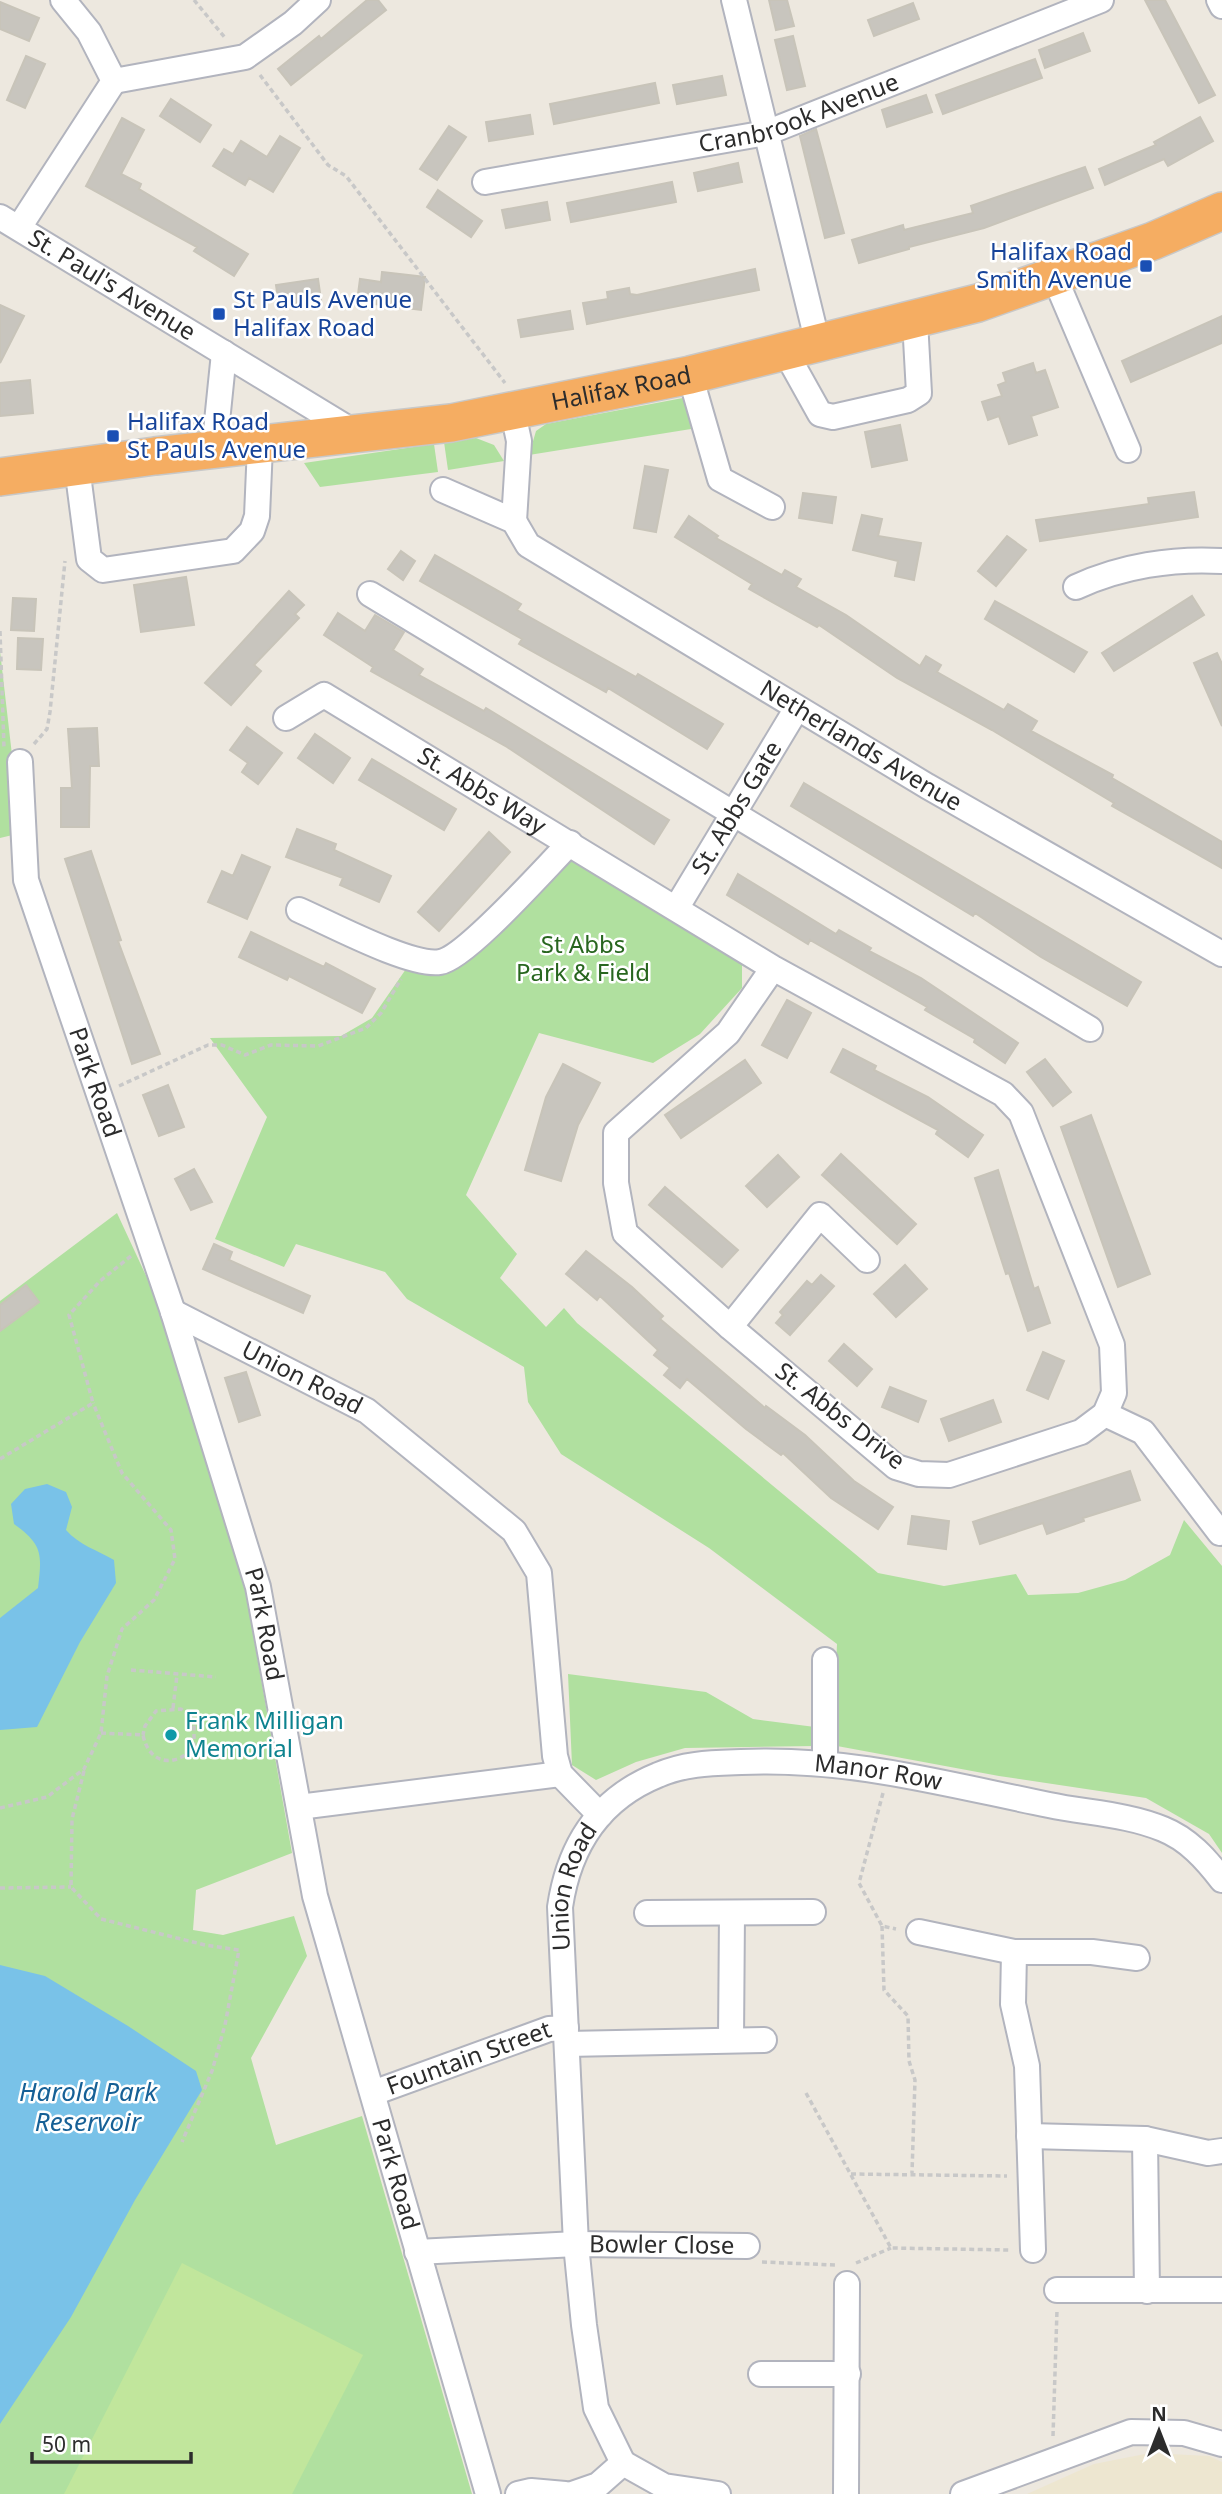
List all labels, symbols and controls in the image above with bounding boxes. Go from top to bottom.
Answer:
street label: Cranbrook Avenue [696,64,903,159]
street label: St. Paul's Avenue [23,220,203,347]
place label: Halifax Road Smith Avenue [976,234,1132,295]
marker: Halifax Road Smith Avenue [1138,258,1154,274]
place label: St Pauls Avenue Halifax Road [233,282,412,343]
marker: St Pauls Avenue Halifax Road [211,306,227,322]
street label: Halifax Road [548,357,694,417]
place label: Halifax Road St Pauls Avenue [127,404,306,465]
marker: Halifax Road St Pauls Avenue [105,428,121,444]
street label: Netherlands Avenue [755,671,969,818]
street label: St. Abbs Gate [683,734,789,880]
street label: St. Abbs Way [412,738,554,842]
park label: St Abbs Park & Field [516,927,650,988]
street label: Park Road [62,1022,130,1142]
street label: Union Road [237,1332,369,1421]
street label: St. Abbs Drive [769,1354,913,1476]
street label: Park Road [238,1563,293,1683]
place label: Frank Milligan Memorial [185,1703,344,1764]
marker: Frank Milligan Memorial [163,1727,179,1743]
street label: Manor Row [813,1745,945,1797]
street label: Union Road [541,1816,604,1952]
street label: Fountain Street [381,2012,556,2102]
water label: Harold Park Reservoir [19,2073,158,2139]
street label: Park Road [365,2114,429,2233]
street label: Bowler Close [589,2226,735,2261]
north arrow [1124,2396,1194,2466]
text: N [1151,2401,1167,2427]
scale bar [32,2420,191,2464]
text: 50 m [42,2430,91,2458]

